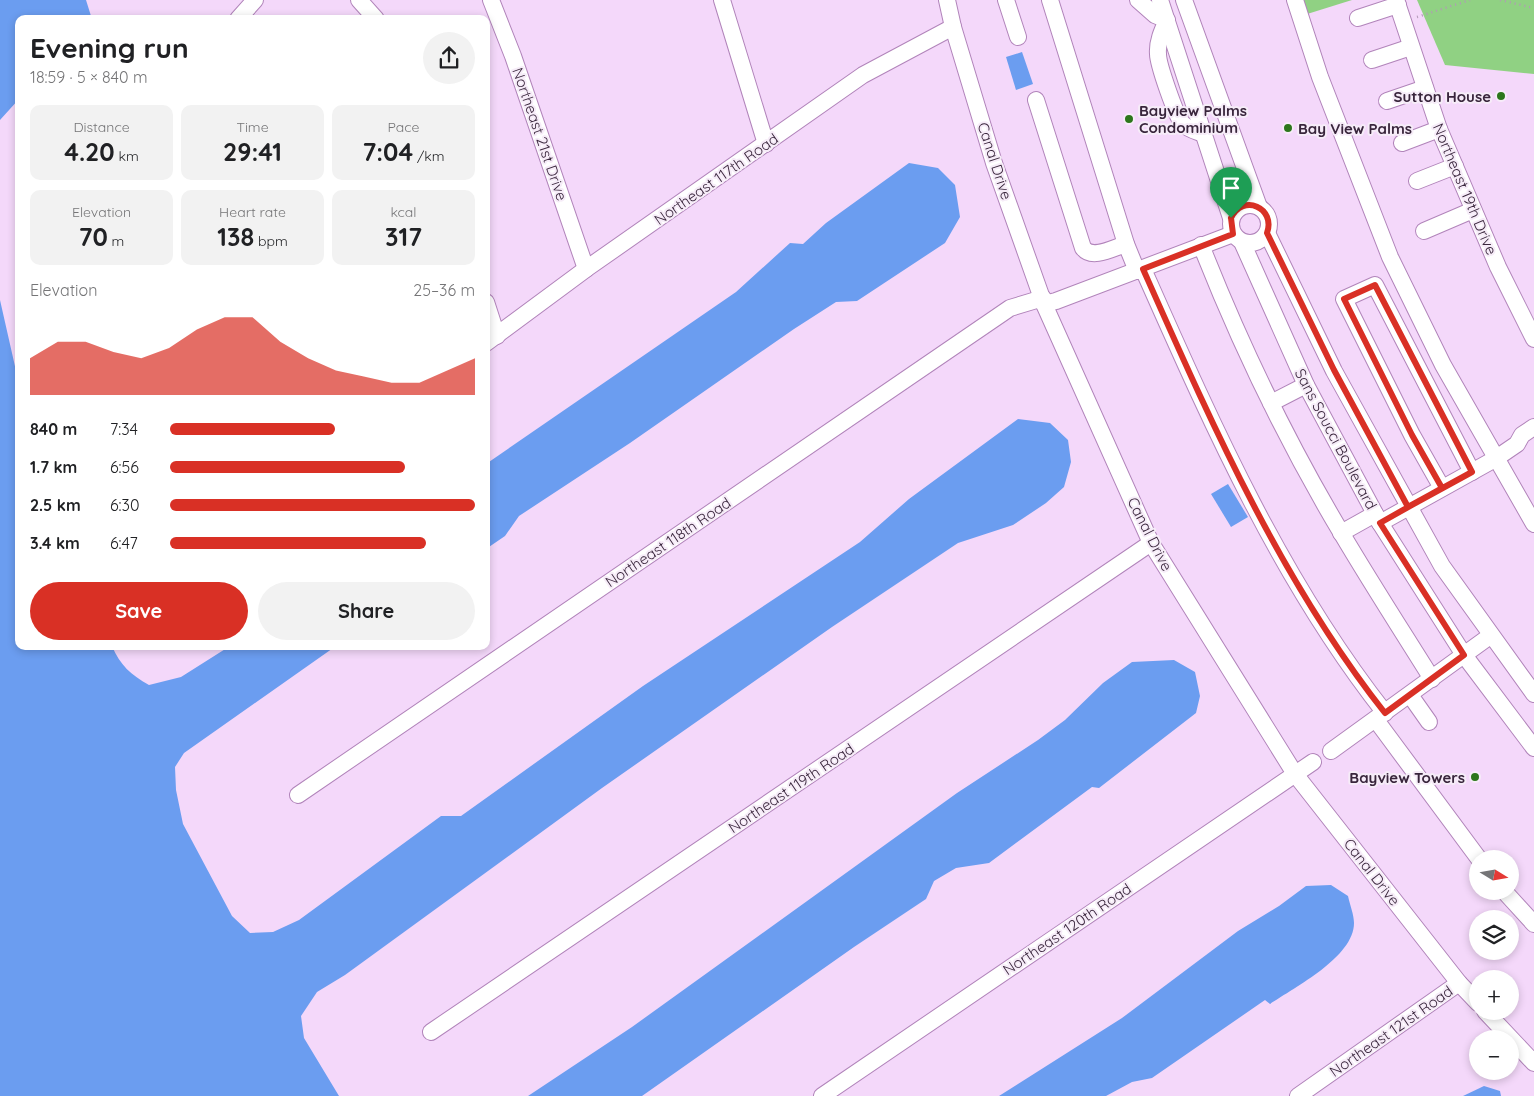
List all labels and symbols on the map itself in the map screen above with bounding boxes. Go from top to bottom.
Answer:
street label: Northeast 21st Drive [508,65,572,203]
place label: Sutton House [1394,87,1491,106]
marker: Sutton House [1495,90,1507,102]
place label: Bayview Palms Condominium [1139,101,1247,137]
marker: Bayview Palms Condominium [1123,113,1135,125]
place label: Bay View Palms [1298,119,1412,138]
street label: Canal Drive [974,120,1016,202]
street label: Northeast 19th Drive [1429,120,1501,258]
marker: Bay View Palms [1282,122,1294,134]
street label: Northeast 117th Road [650,129,782,229]
pin [1210,167,1252,218]
street label: Sans Soucci Boulevard [1291,365,1381,513]
street label: Northeast 118th Road [602,493,734,591]
street label: Canal Drive [1123,494,1177,574]
street label: Northeast 119th Road [725,739,857,837]
place label: Bayview Towers [1349,768,1465,787]
marker: Bayview Towers [1469,771,1481,783]
street label: Canal Drive [1340,835,1404,909]
north arrow [1469,850,1519,900]
street label: Northeast 120th Road [999,879,1135,979]
street label: Northeast 121st Road [1326,981,1456,1081]

